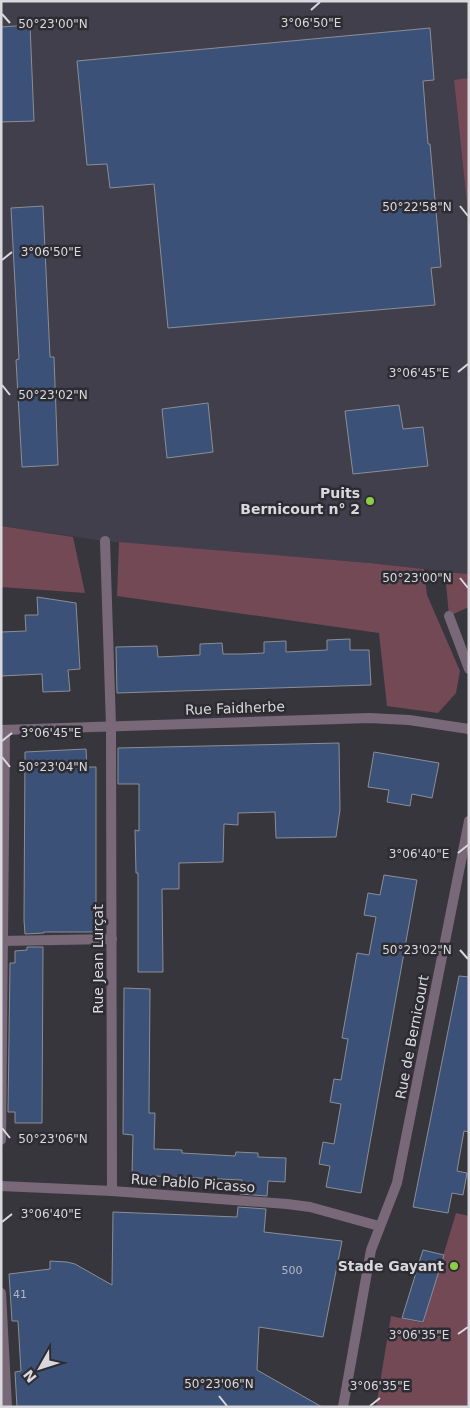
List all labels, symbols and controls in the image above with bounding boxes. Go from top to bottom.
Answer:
text: 3°06'50"E [281,16,341,30]
text: 50°23'00"N [18,17,88,31]
text: 50°22'58"N [382,200,452,214]
text: 3°06'50"E [21,245,81,259]
text: 3°06'45"E [389,366,449,380]
text: 50°23'02"N [18,388,88,402]
place label: Puits Bernicourt n° 2 [240,485,360,517]
marker: Puits Bernicourt n° 2 [364,495,376,507]
text: 50°23'00"N [382,571,452,585]
street label: Rue Faidherbe [185,698,285,718]
text: 3°06'45"E [21,726,81,740]
text: 50°23'04"N [18,760,88,774]
text: 3°06'40"E [389,847,449,861]
street label: Rue Jean Lurçat [90,904,106,1014]
text: 50°23'02"N [382,943,452,957]
street label: Rue de Bernicourt [392,973,432,1100]
text: 50°23'06"N [18,1132,88,1146]
street label: Rue Pablo Picasso [130,1171,256,1195]
text: 3°06'40"E [21,1207,81,1221]
place label: Stade Gayant [338,1258,444,1274]
marker: Stade Gayant [448,1260,460,1272]
house number: 500 [282,1264,303,1277]
house number: 41 [13,1288,27,1301]
text: 3°06'35"E [389,1328,449,1342]
north arrow [15,1343,65,1393]
text: N [20,1367,40,1386]
text: 50°23'06"N [184,1377,254,1391]
text: 3°06'35"E [350,1379,410,1393]

